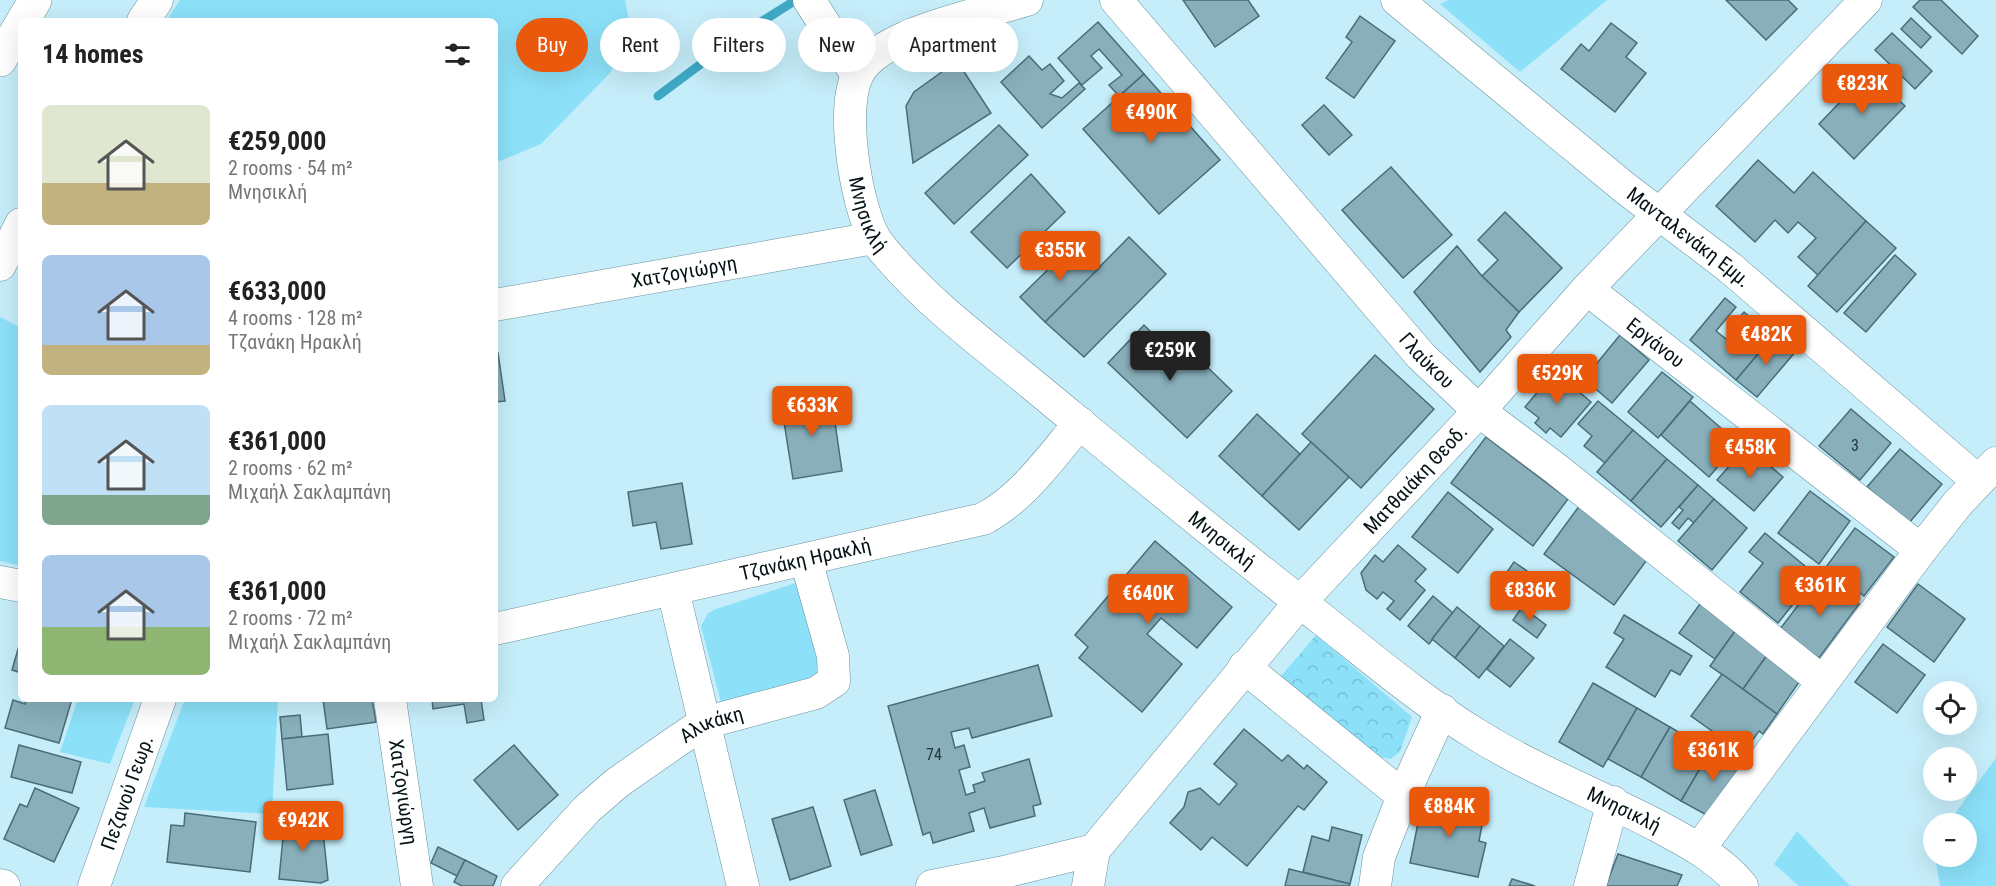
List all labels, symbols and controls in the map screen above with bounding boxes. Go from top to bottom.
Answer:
chip: Buy [516,18,588,72]
chip: Rent [600,18,680,72]
chip: Filters [692,18,786,72]
chip: New [798,18,876,72]
chip: Apartment [888,18,1018,72]
icon: filters [441,38,474,71]
text: 14 homes [42,39,144,69]
pin: €823K [1820,64,1904,115]
text: €823K [1836,71,1888,95]
pin: €490K [1109,93,1193,144]
text: €490K [1125,100,1177,124]
text: €259,000 [228,126,326,156]
icon: home [90,129,162,201]
text: 2 rooms · 54 m² [228,156,353,180]
street label: Μνησικλή [844,175,893,258]
text: Μνησικλή [228,180,307,204]
street label: Μανταλενάκη Εμμ. [1622,182,1756,292]
pin: €355K [1018,231,1102,282]
text: €355K [1034,238,1086,262]
street label: Χατζογιώργη [630,250,739,293]
text: €633,000 [228,276,326,306]
icon: home [90,279,162,351]
text: 4 rooms · 128 m² [228,306,363,330]
street label: Εργάνου [1622,313,1689,373]
pin: €482K [1724,315,1808,366]
text: €482K [1740,322,1792,346]
street label: Γλαύκου [1394,328,1459,393]
text: Τζανάκη Ηρακλή [228,330,362,354]
pin: €259K [1128,331,1212,382]
text: €259K [1144,338,1196,362]
pin: €529K [1515,354,1599,405]
text: €529K [1531,361,1583,385]
pin: €633K [770,386,854,437]
text: €633K [786,393,838,417]
street label: Ματθαιάκη Θεοδ. [1358,419,1472,539]
text: €361,000 [228,426,326,456]
pin: €458K [1708,428,1792,479]
icon: home [90,429,162,501]
text: €458K [1724,435,1776,459]
house number: 3 [1851,436,1859,455]
text: 2 rooms · 62 m² [228,456,353,480]
text: Μιχαήλ Σακλαμπάνη [228,480,391,504]
street label: Μνησικλή [1184,506,1260,574]
street label: Τζανάκη Ηρακλή [737,533,873,585]
pin: €361K [1778,566,1862,617]
pin: €836K [1488,571,1572,622]
text: €361K [1794,573,1846,597]
pin: €640K [1106,574,1190,625]
text: €361,000 [228,576,326,606]
text: €836K [1504,578,1556,602]
icon: home [90,579,162,651]
text: €640K [1122,581,1174,605]
text: 2 rooms · 72 m² [228,606,353,630]
text: Μιχαήλ Σακλαμπάνη [228,630,391,654]
map controls [1923,681,1977,867]
button: locate [1923,681,1977,735]
street label: Αλικάκη [675,701,746,748]
pin: €361K [1671,731,1755,782]
street label: Πεζανού Γεωρ. [96,732,158,853]
street label: Χατζογιώργη [384,738,423,846]
text: €361K [1687,738,1739,762]
house number: 74 [926,745,942,764]
button: + [1923,747,1977,801]
street label: Μνησικλή [1583,781,1665,838]
pin: €884K [1407,787,1491,838]
text: €884K [1423,794,1475,818]
pin: €942K [261,801,345,852]
text: €942K [277,808,329,832]
button: − [1923,813,1977,867]

